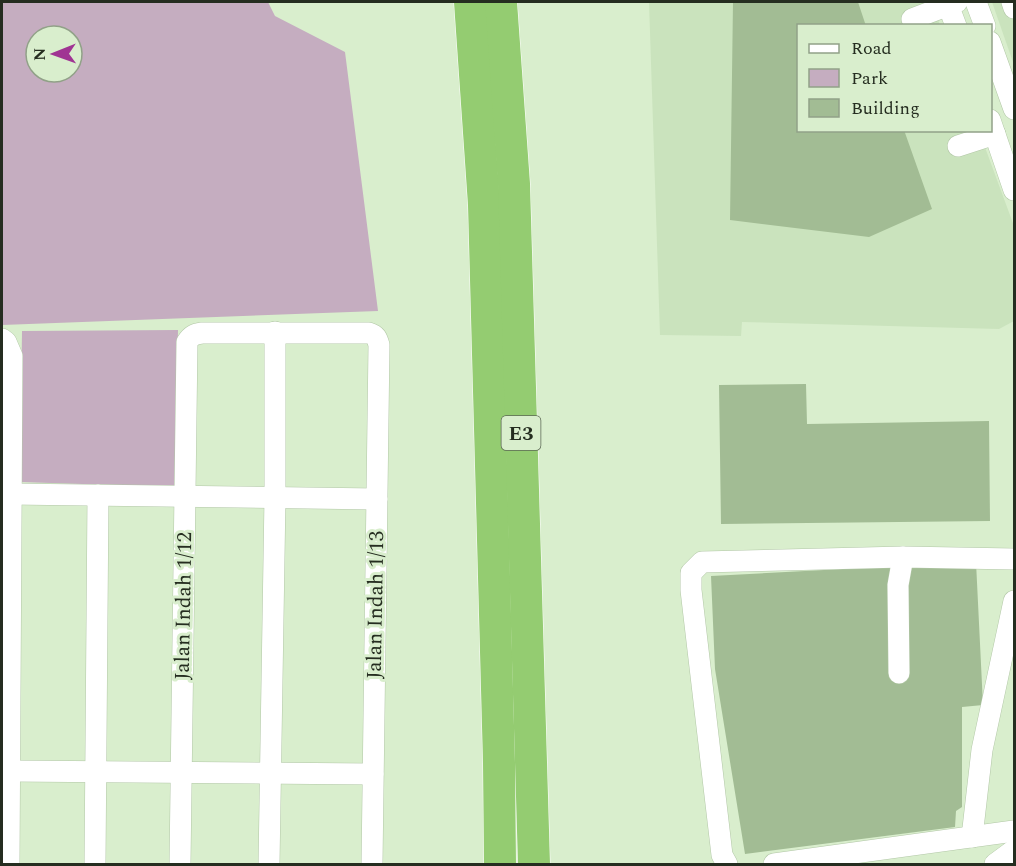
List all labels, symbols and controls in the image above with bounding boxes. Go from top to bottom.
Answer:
north arrow [24,24,84,84]
legend [797,24,992,132]
text: Road [851,35,892,62]
text: N [28,48,52,61]
text: Park [851,65,888,92]
text: Building [851,95,920,122]
road number: E3 [502,416,540,450]
street label: Jalan Indah 1/13 [359,530,393,679]
street label: Jalan Indah 1/12 [167,532,201,680]

